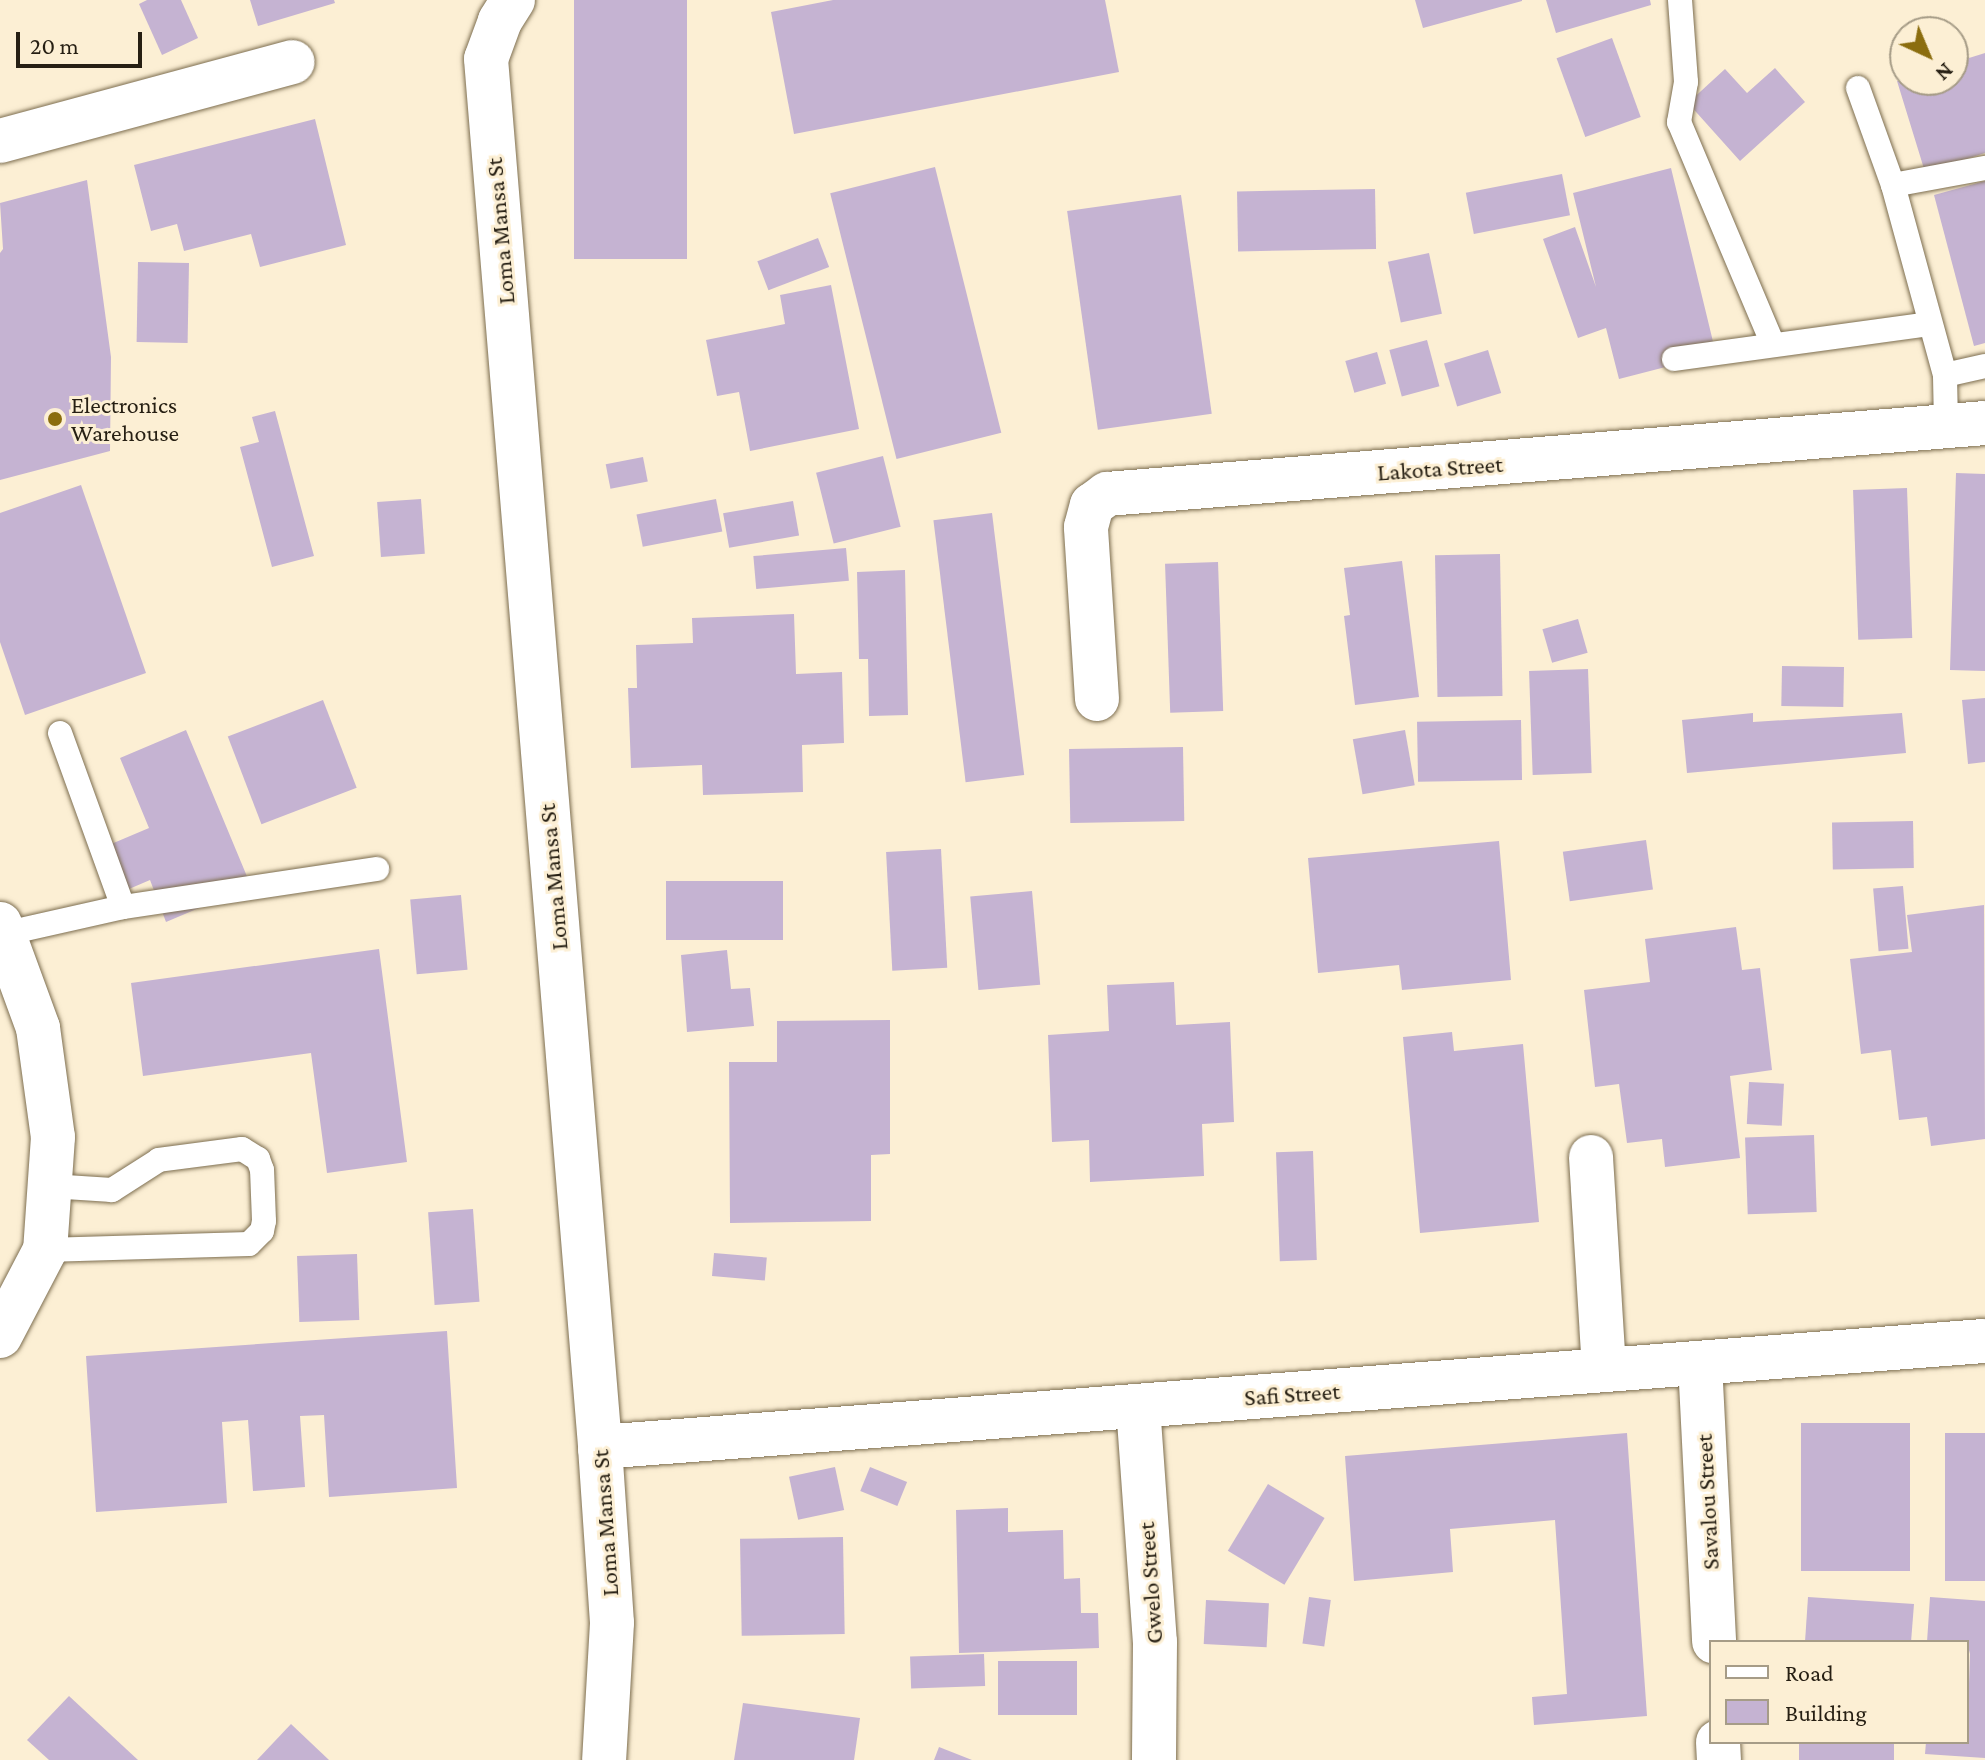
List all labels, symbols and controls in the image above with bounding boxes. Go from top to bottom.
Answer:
scale bar [20,16,146,66]
north arrow [1889,16,1969,96]
text: 20 m [30,32,79,59]
text: N [1931,58,1959,86]
street label: Loma Mansa St [479,157,521,305]
place label: Electronics Warehouse [71,391,179,447]
marker: Electronics Warehouse [46,410,64,428]
street label: Lakota Street [1376,449,1504,487]
street label: Loma Mansa St [532,803,574,951]
street label: Safi Street [1243,1376,1341,1412]
street label: Savalou Street [1689,1433,1725,1571]
street label: Loma Mansa St [586,1449,624,1597]
street label: Gwelo Street [1131,1521,1169,1645]
legend [1709,1640,1969,1744]
text: Road [1785,1659,1834,1686]
text: Building [1785,1699,1867,1726]

